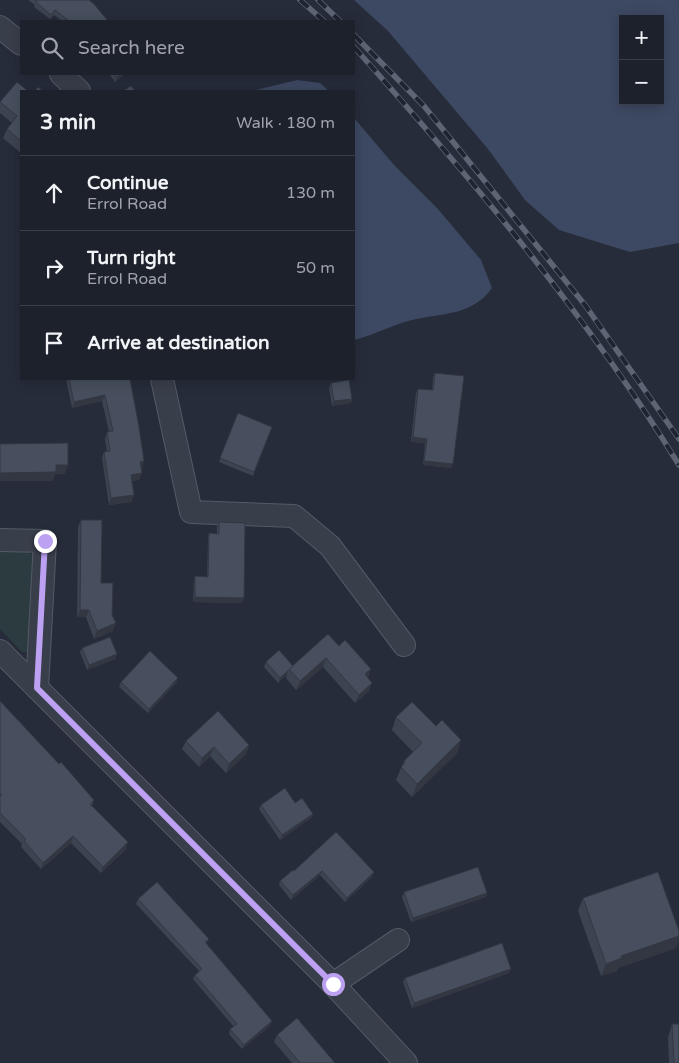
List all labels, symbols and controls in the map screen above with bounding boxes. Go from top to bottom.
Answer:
map controls [619,15,664,105]
button: + [619,15,664,60]
search box [20,20,355,75]
icon: search [38,34,66,62]
text: Search here [78,37,185,59]
button: − [619,60,664,105]
text: 3 min [40,110,96,135]
text: Walk · 180 m [236,113,335,133]
text: Continue [87,172,169,194]
icon: ahead [40,179,68,207]
text: 130 m [286,183,335,203]
text: Errol Road [87,194,167,214]
text: Turn right [87,247,175,269]
icon: right [40,254,68,282]
text: 50 m [296,258,335,278]
text: Errol Road [87,269,167,289]
icon: arrive [40,329,68,357]
text: Arrive at destination [87,332,270,354]
route end [34,530,57,553]
route start [322,973,345,996]

